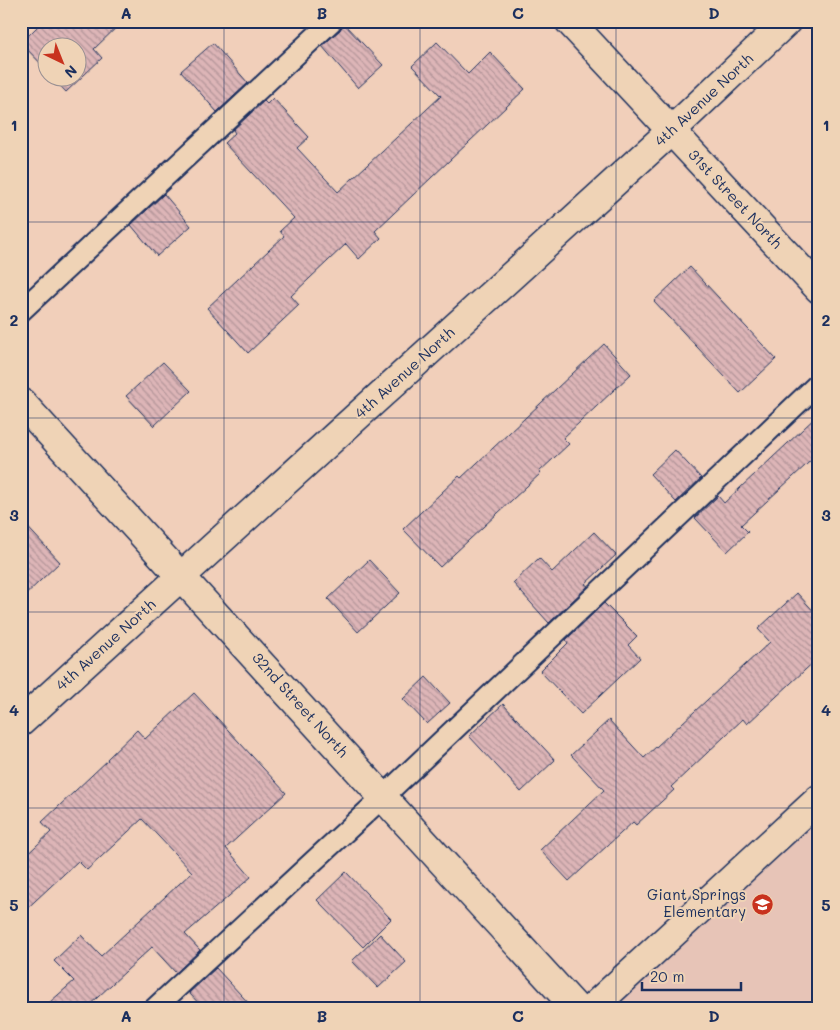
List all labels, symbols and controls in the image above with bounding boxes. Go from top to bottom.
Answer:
text: A [120,2,132,23]
text: B [317,2,327,23]
text: C [512,2,524,23]
text: D [708,2,720,23]
north arrow [38,38,88,88]
street label: 4th Avenue North [650,48,757,150]
text: N [61,61,82,82]
text: 1 [10,114,18,135]
text: 1 [822,114,830,135]
street label: 31st Street North [684,144,787,252]
text: 2 [10,309,19,330]
text: 2 [822,309,831,330]
street label: 4th Avenue North [350,322,459,422]
text: 3 [9,504,19,525]
text: 3 [821,504,831,525]
street label: 4th Avenue North [51,594,160,694]
street label: 32nd Street North [248,648,353,761]
text: 4 [9,699,19,720]
text: 4 [821,699,831,720]
place label: Giant Springs Elementary [647,884,746,921]
school or university icon: Giant Springs Elementary [750,892,774,916]
text: 5 [9,894,19,915]
text: 5 [821,894,831,915]
scale bar [642,960,741,992]
text: 20 m [650,966,684,986]
text: A [120,1005,132,1026]
text: B [317,1005,327,1026]
text: C [512,1005,524,1026]
text: D [708,1005,720,1026]

